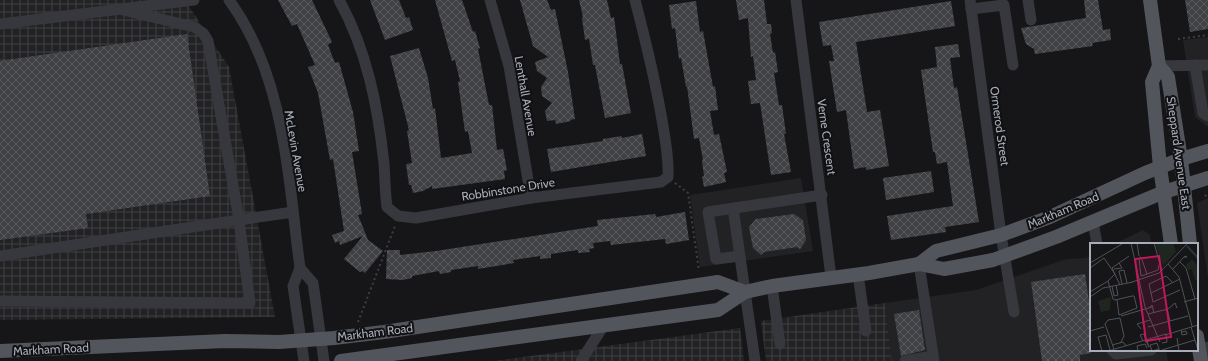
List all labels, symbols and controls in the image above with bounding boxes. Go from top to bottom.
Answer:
street label: Lenthall Avenue [512,55,540,137]
street label: Ormerod Street [987,85,1013,167]
street label: Sheppard Avenue East [1164,96,1194,210]
street label: Verne Crescent [814,98,840,176]
street label: McLevin Avenue [281,109,311,193]
street label: Robbinstone Drive [460,174,556,204]
street label: Markham Road [1025,188,1101,232]
inset map [1090,243,1198,351]
street label: Markham Road [336,320,414,344]
street label: Markham Road [13,340,89,358]

